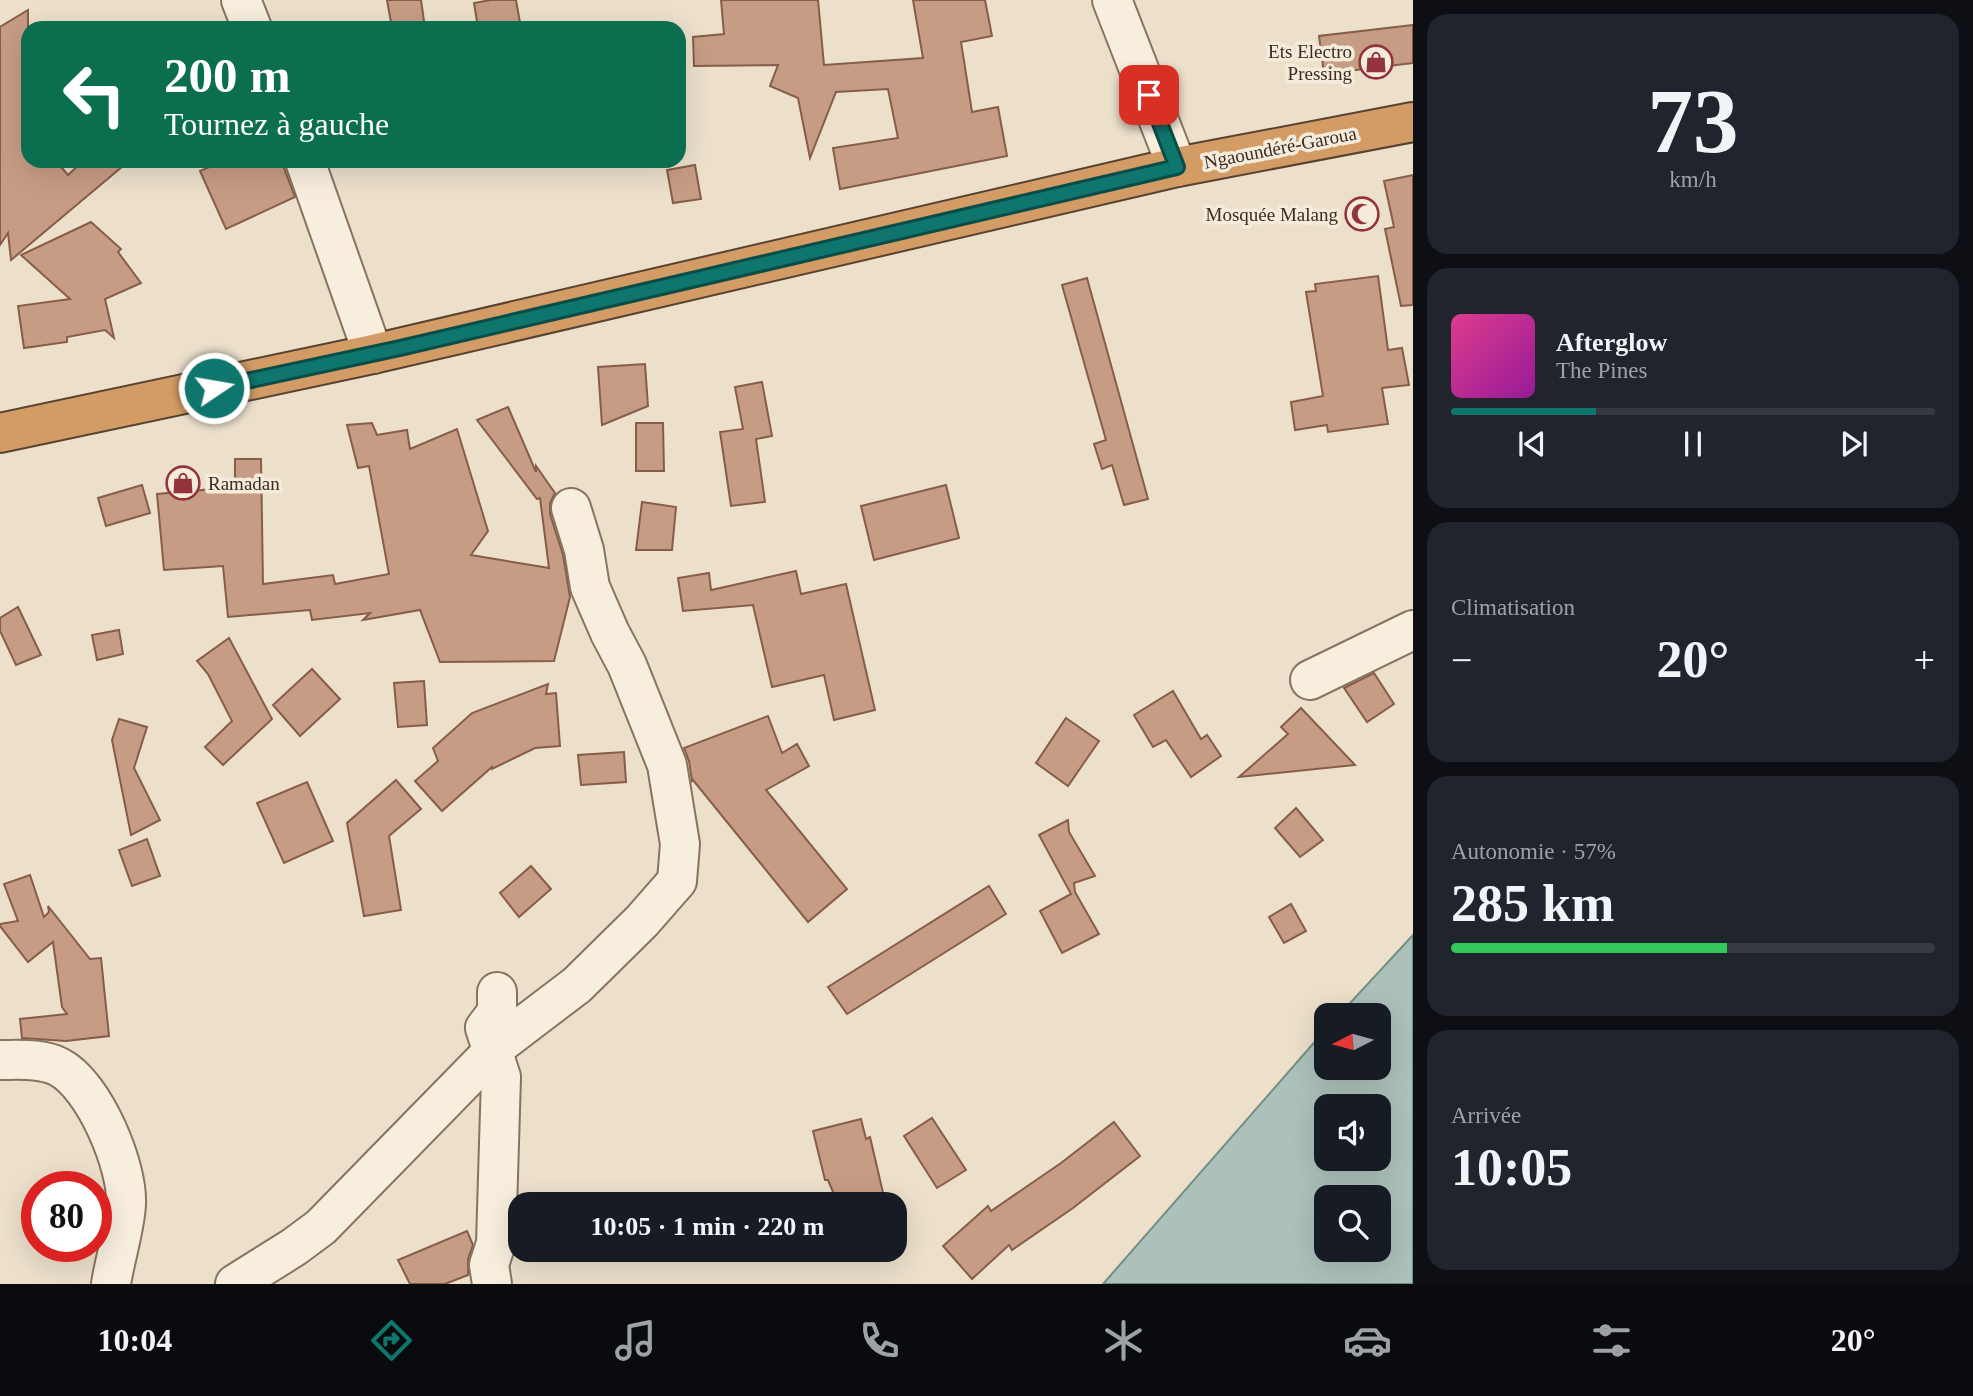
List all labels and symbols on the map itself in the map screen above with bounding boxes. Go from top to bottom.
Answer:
place label: Ets Electro Pressing [1268,41,1352,84]
shop icon: Ets Electro Pressing [1357,43,1395,81]
pin [1119,65,1179,125]
street label: Ngaoundéré-Garoua [1202,122,1359,173]
mosque icon: Mosquée Malang [1343,195,1381,233]
place label: Mosquée Malang [1206,204,1338,225]
position arrow [177,351,251,425]
shop icon: Ramadan [164,464,202,502]
place label: Ramadan [208,473,280,494]
north arrow [1314,1003,1391,1080]
speed limit sign: 80 [21,1171,112,1262]

